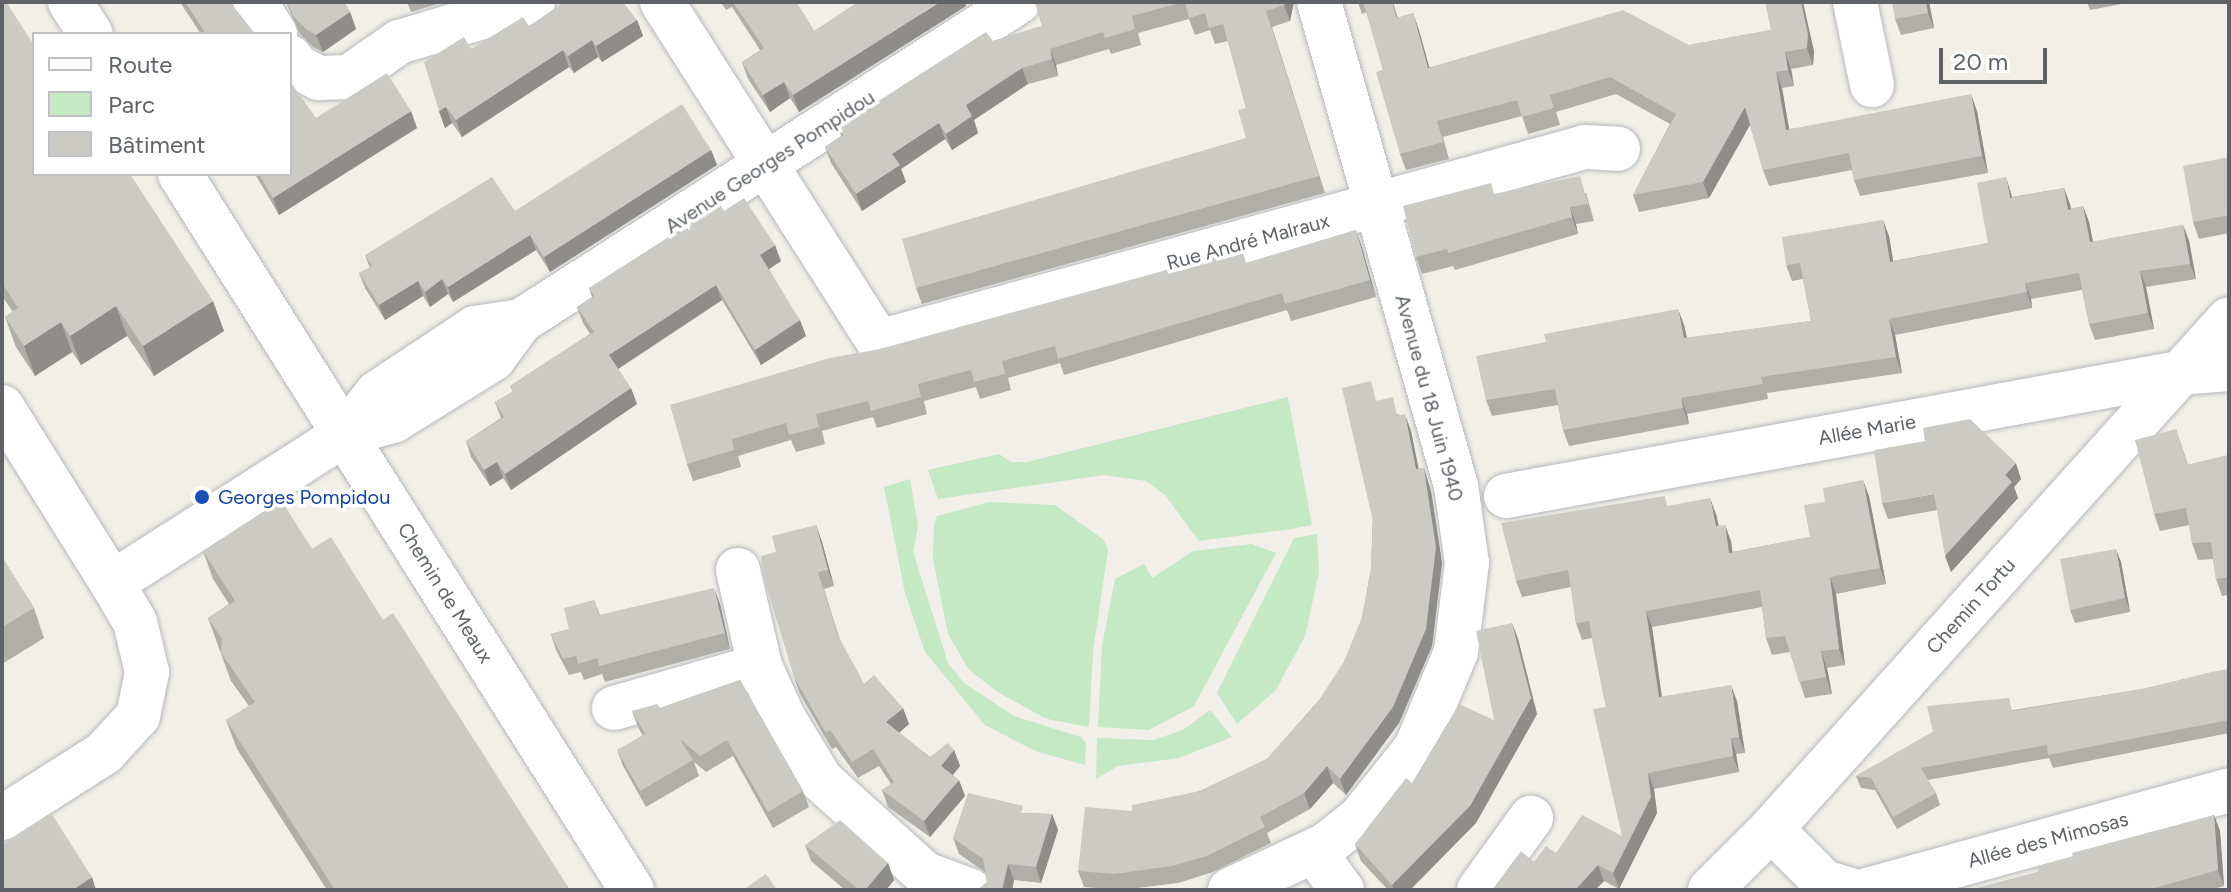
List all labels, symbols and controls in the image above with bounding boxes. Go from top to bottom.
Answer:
legend [32,32,292,176]
scale bar [1943,32,2051,82]
text: 20 m [1953,47,2008,76]
text: Route [108,50,172,79]
street label: Avenue Georges Pompidou [661,85,879,239]
text: Parc [108,90,155,119]
text: Bâtiment [108,130,206,159]
street label: Rue André Malraux [1164,209,1332,275]
street label: Avenue du 18 Juin 1940 [1390,292,1468,504]
street label: Allée Marie [1816,410,1918,450]
place label: Georges Pompidou [218,485,390,509]
marker: Georges Pompidou [193,488,211,506]
street label: Chemin de Meaux [392,519,498,667]
street label: Chemin Tortu [1922,553,2020,659]
street label: Allée des Mimosas [1965,807,2131,873]

